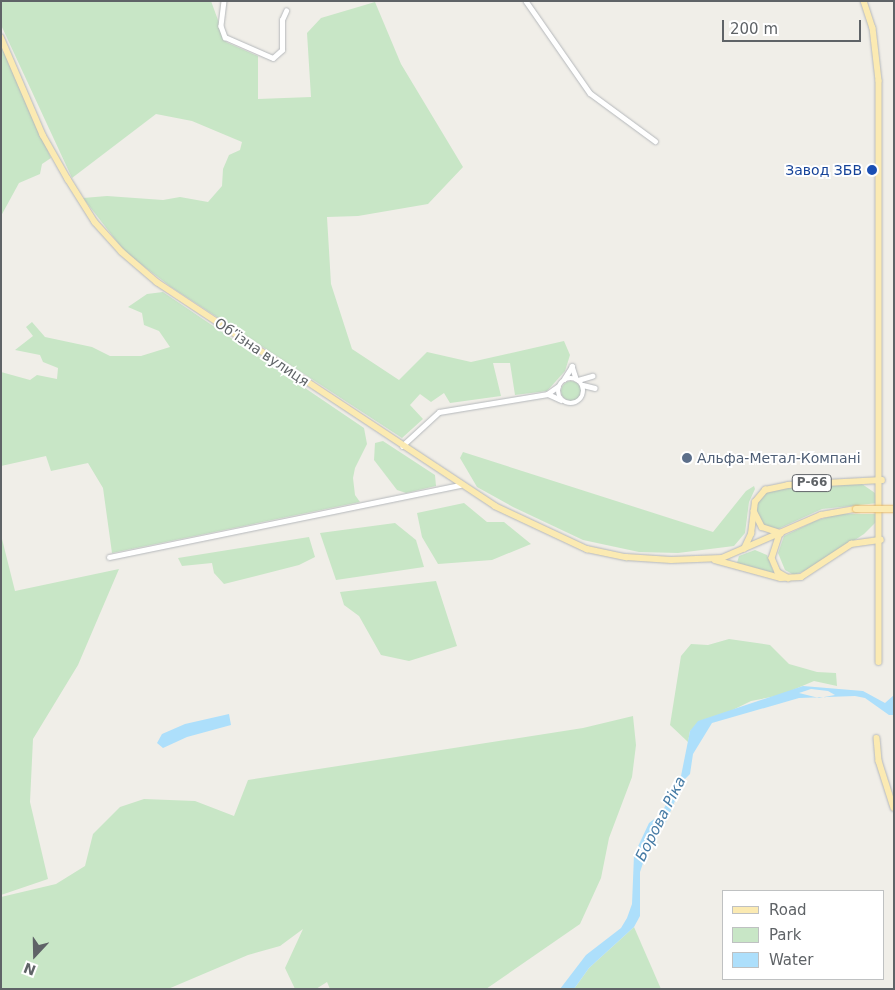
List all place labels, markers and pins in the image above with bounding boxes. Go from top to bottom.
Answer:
place label: Завод ЗБВ [785,162,862,178]
marker: Завод ЗБВ [866,164,878,176]
place label: Альфа-Метал-Компані [697,450,861,466]
marker: Альфа-Метал-Компані [681,452,693,464]

